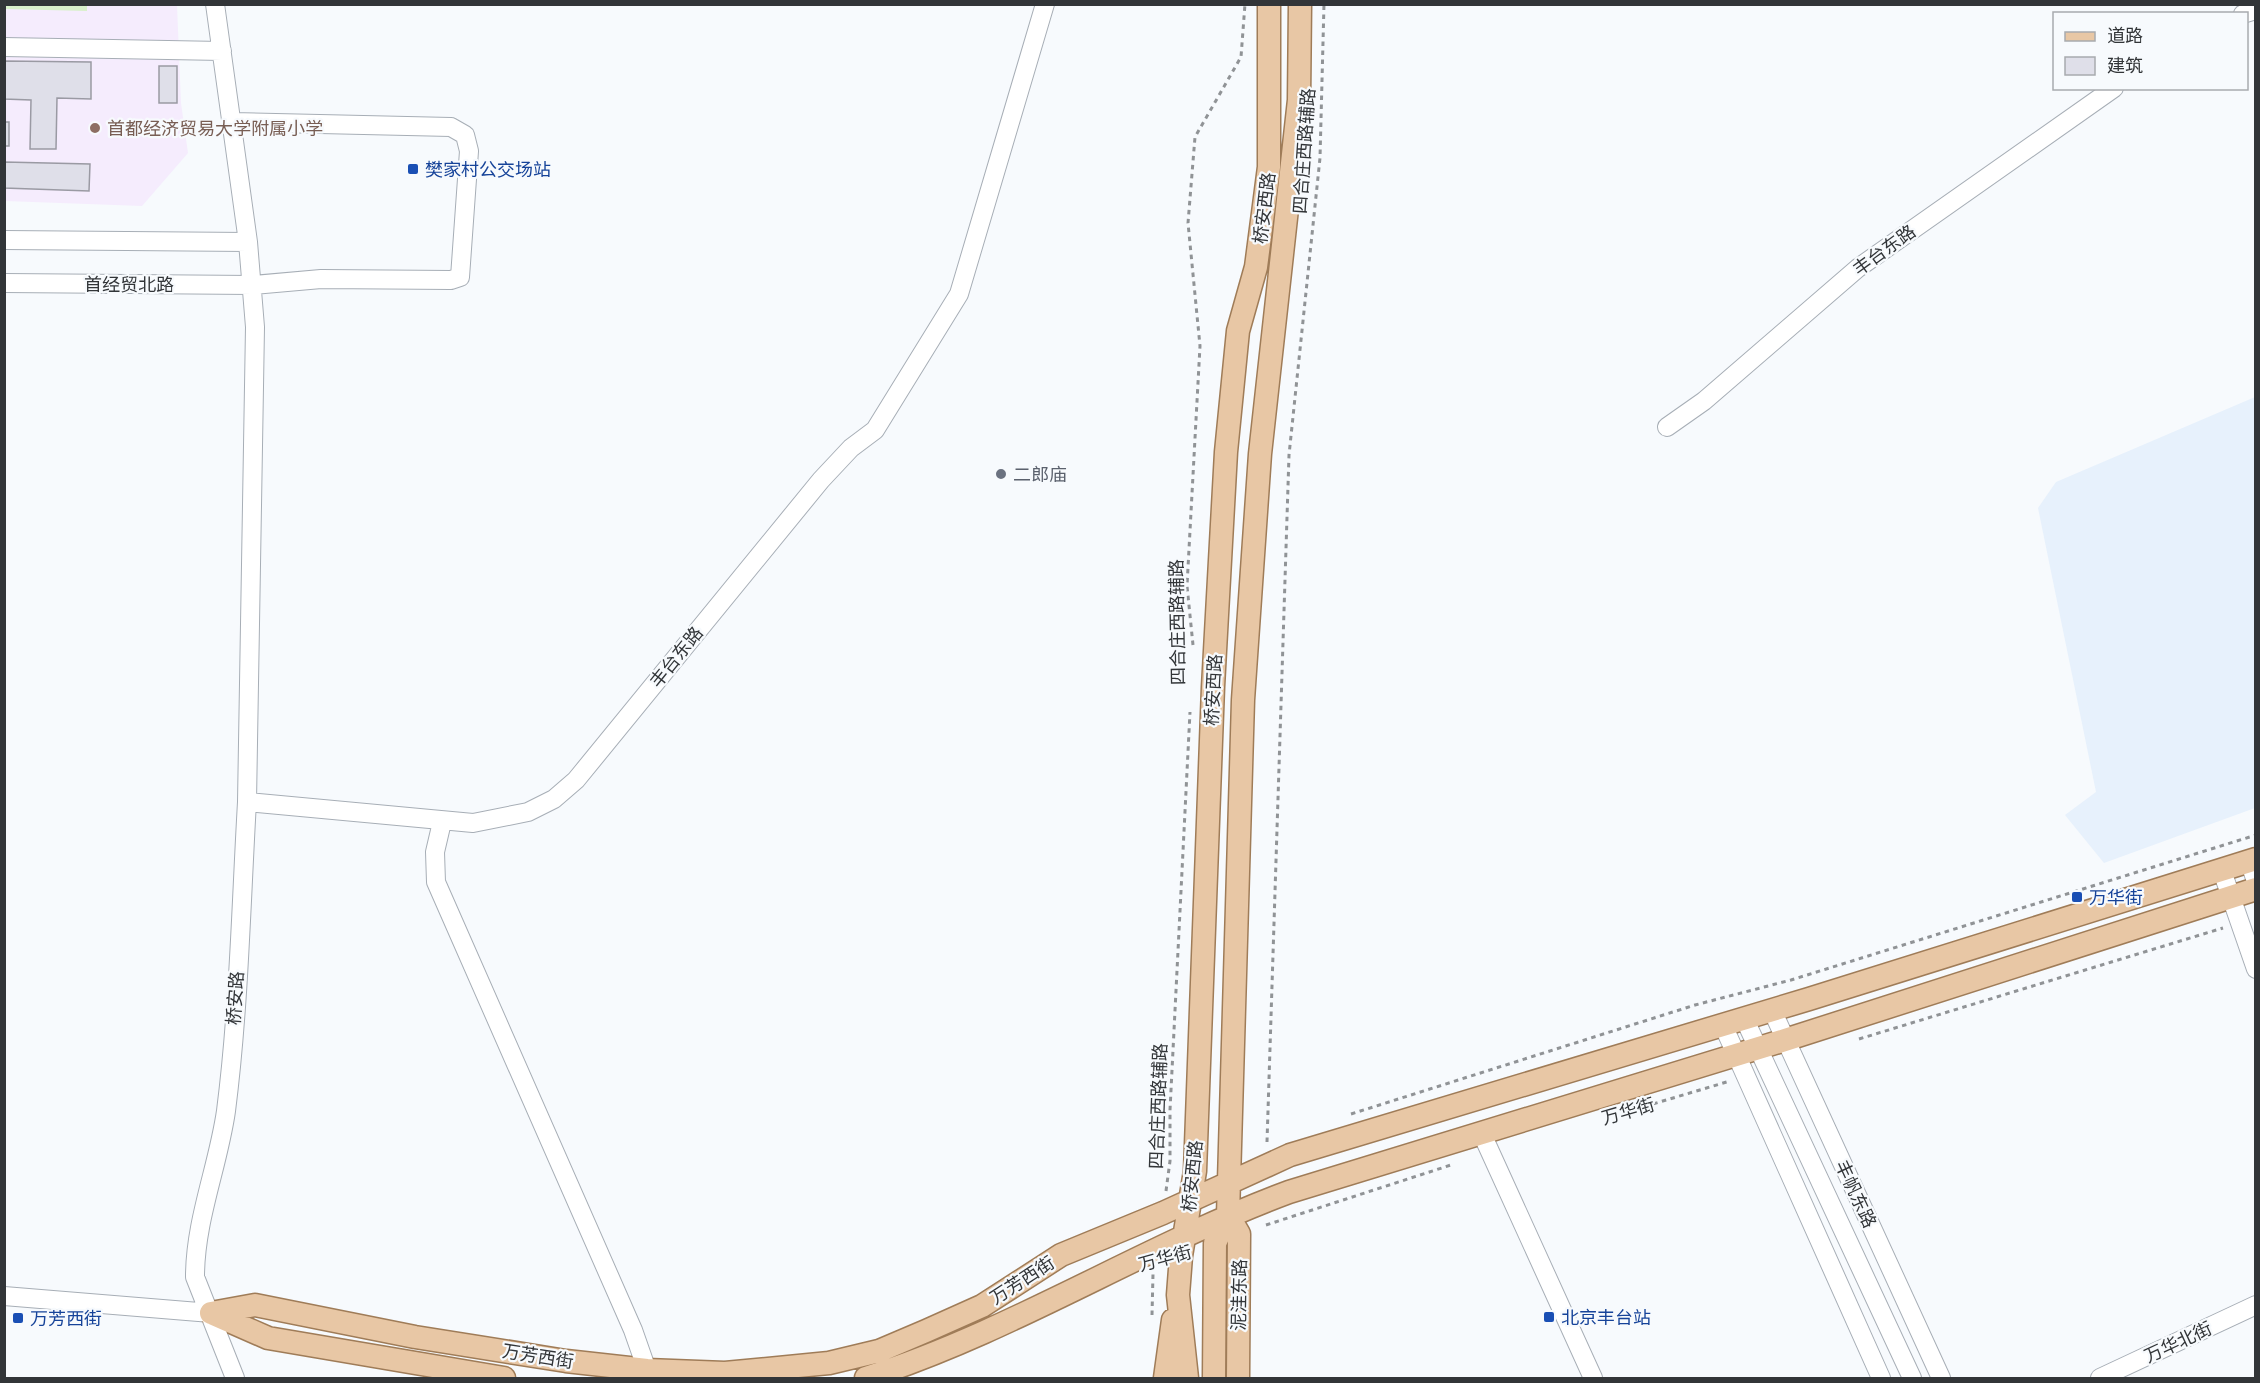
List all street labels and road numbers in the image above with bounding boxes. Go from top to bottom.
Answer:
street label: 四合庄西路辅路 [1289,87,1319,215]
street label: 桥安西路 [1249,171,1279,245]
street label: 丰台东路 [1849,220,1919,280]
street label: 首经贸北路 [84,274,174,295]
street label: 四合庄西路辅路 [1165,559,1189,685]
street label: 丰台东路 [645,622,707,692]
street label: 桥安西路 [1201,653,1225,727]
street label: 桥安路 [223,970,247,1026]
street label: 四合庄西路辅路 [1145,1043,1171,1169]
street label: 万华街 [1599,1093,1657,1129]
street label: 桥安西路 [1178,1139,1206,1213]
street label: 丰帆东路 [1831,1157,1881,1231]
street label: 万华街 [1136,1241,1194,1275]
street label: 万芳西街 [986,1252,1058,1308]
street label: 泥洼东路 [1228,1259,1250,1331]
street label: 万华北街 [2141,1317,2215,1367]
street label: 万芳西街 [501,1340,575,1372]

